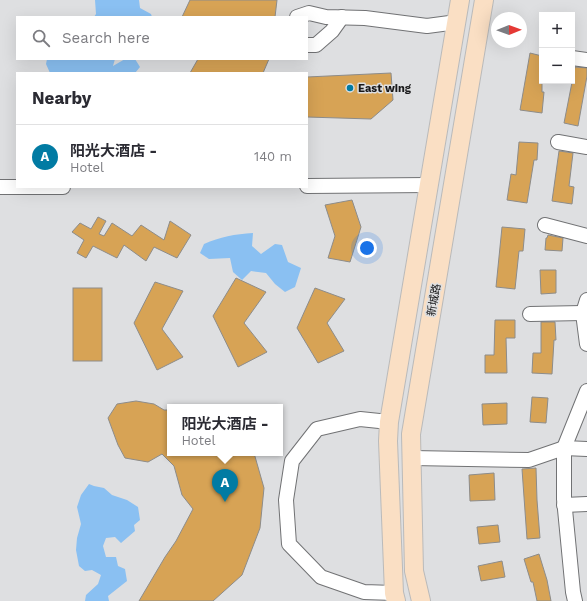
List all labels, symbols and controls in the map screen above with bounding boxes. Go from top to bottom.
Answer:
north arrow [491,12,527,48]
map controls [539,12,575,84]
button: + [539,12,575,48]
search box [16,16,308,60]
icon: search [30,27,52,49]
text: Search here [62,29,150,47]
button: − [539,48,575,84]
place label: East wing [358,82,412,95]
marker: East wing [345,83,355,93]
text: Nearby [32,88,91,108]
text: 阳光大酒店 - [70,142,157,160]
text: A [41,149,49,164]
text: 140 m [254,149,292,164]
text: Hotel [70,160,104,175]
your location [357,238,377,258]
street label: 新城路 [425,283,443,317]
popup [167,404,283,456]
text: 阳光大酒店 - [181,415,269,433]
text: Hotel [181,433,215,448]
pin: A [212,469,238,502]

